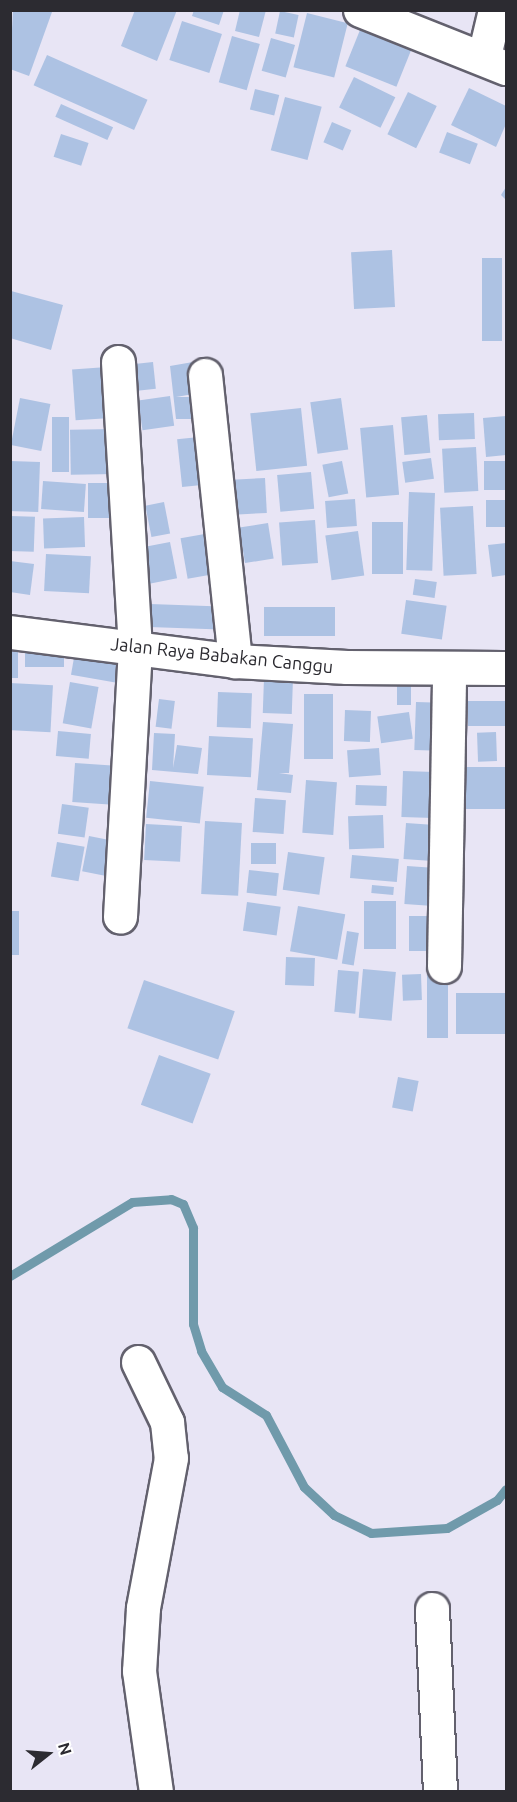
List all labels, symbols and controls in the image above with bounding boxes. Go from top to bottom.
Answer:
street label: Jalan Raya Babakan Canggu [110,633,334,677]
north arrow [18,1724,78,1784]
text: N [55,1740,76,1757]

